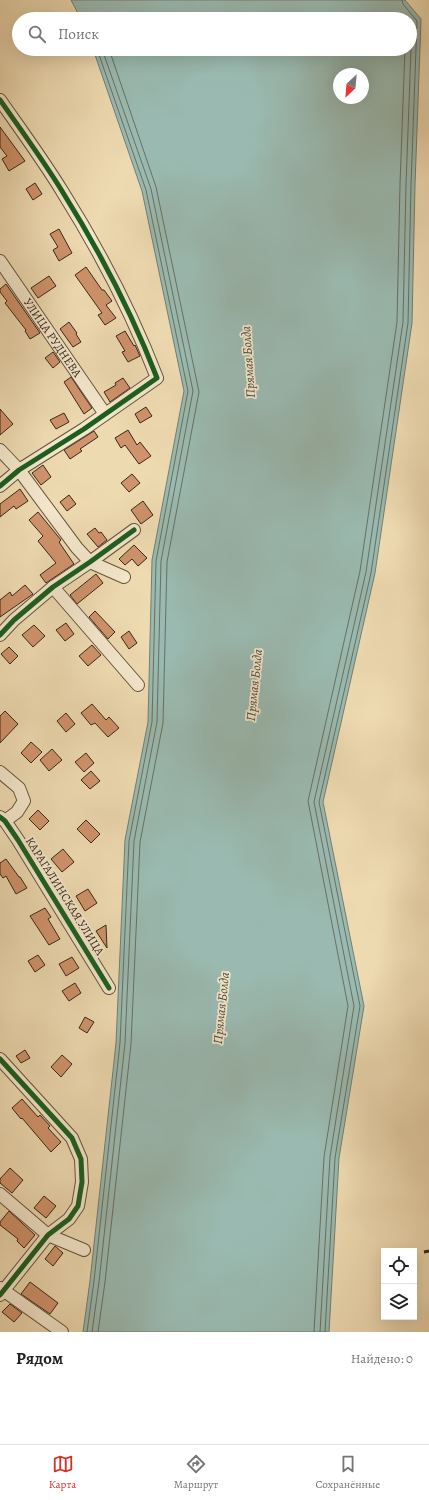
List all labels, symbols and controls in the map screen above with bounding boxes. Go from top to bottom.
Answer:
search box [12,12,417,56]
icon: search [26,23,48,45]
text: Поиск [58,24,99,44]
north arrow [333,68,369,104]
street label: УЛИЦА РУДНЕВА [20,295,86,381]
water label: Прямая Болда [237,325,259,399]
water label: Прямая Болда [242,648,266,722]
street label: КАРАГАЛИНСКАЯ УЛИЦА [22,834,109,959]
water label: Прямая Болда [209,971,233,1045]
map controls [381,1248,417,1320]
button: locate [381,1248,417,1284]
button: layers [381,1284,417,1320]
text: Рядом [16,1347,63,1370]
text: Найдено: 0 [351,1350,413,1367]
tab: Карта [49,1453,76,1492]
tab: Маршрут [174,1453,218,1492]
tab: Сохранённые [315,1453,380,1492]

